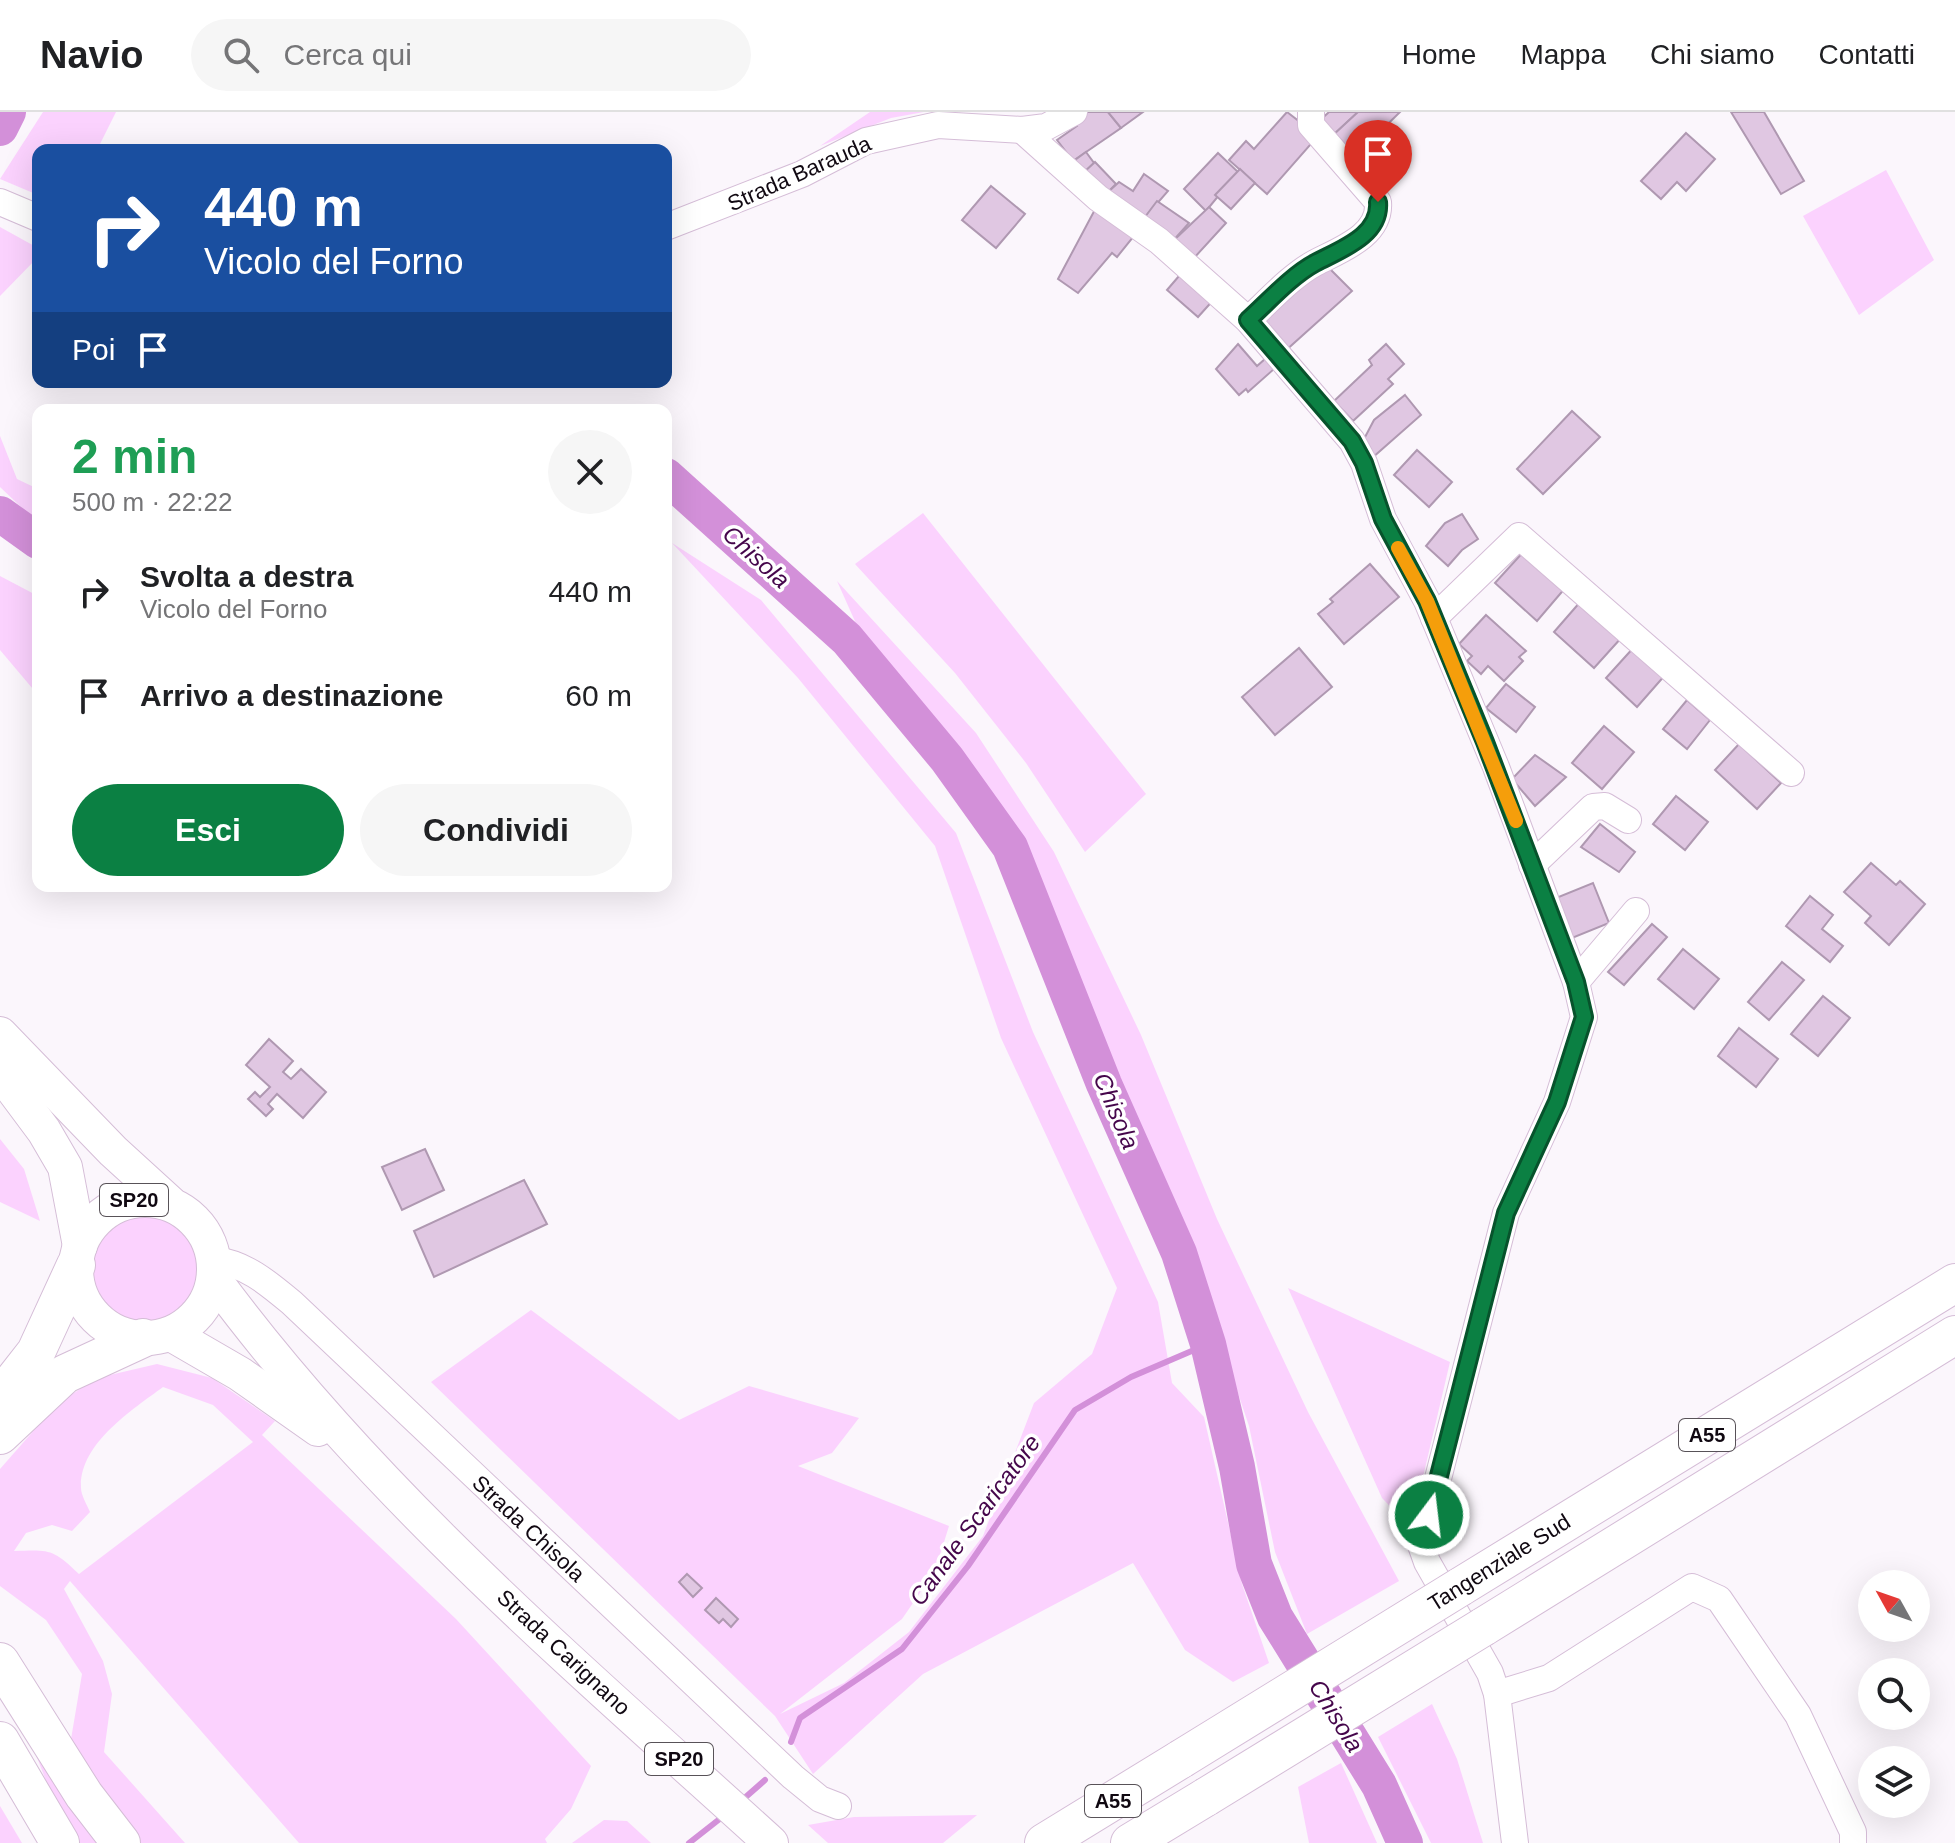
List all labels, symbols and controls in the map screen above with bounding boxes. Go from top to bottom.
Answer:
search box [191,19,751,91]
icon: search [219,33,263,77]
text: Navio [40,34,143,76]
text: Cerca qui [283,38,412,71]
text: Home [1402,39,1476,70]
text: Mappa [1520,39,1606,70]
text: Chi siamo [1650,39,1775,70]
text: Contatti [1819,39,1915,70]
pin [1344,120,1412,202]
street label: Strada Barauda [724,130,875,216]
icon: arrive [1356,132,1400,176]
text: 440 m [204,175,363,238]
icon: right [72,176,176,280]
text: Vicolo del Forno [204,241,464,282]
icon: arrive [131,328,175,372]
text: Poi [72,333,115,366]
text: 2 min [72,430,197,483]
button: close [548,430,632,514]
text: 500 m · 22:22 [72,487,232,517]
water label: Chisola [718,520,795,593]
text: Svolta a destra [140,560,353,593]
icon: right [72,570,116,614]
text: 440 m [549,575,632,608]
text: Vicolo del Forno [140,594,327,624]
icon: arrive [72,674,116,718]
text: Arrivo a destinazione [140,679,443,712]
text: 60 m [565,679,632,712]
button: Esci [72,784,344,876]
button: Condividi [360,784,632,876]
water label: Chisola [1088,1069,1145,1153]
road number: SP20 [100,1184,168,1216]
road number: A55 [1679,1419,1735,1451]
water label: Canale Scaricatore [904,1429,1046,1610]
street label: Strada Chisola [467,1470,591,1587]
position arrow [1387,1473,1471,1557]
street label: Tangenziale Sud [1424,1509,1575,1616]
north arrow [1858,1570,1930,1642]
map controls [1858,1570,1930,1818]
street label: Strada Carignano [492,1584,635,1720]
button: search [1858,1658,1930,1730]
water label: Chisola [1304,1675,1369,1757]
road number: SP20 [645,1743,713,1775]
button: layers [1858,1746,1930,1818]
road number: A55 [1085,1785,1141,1817]

